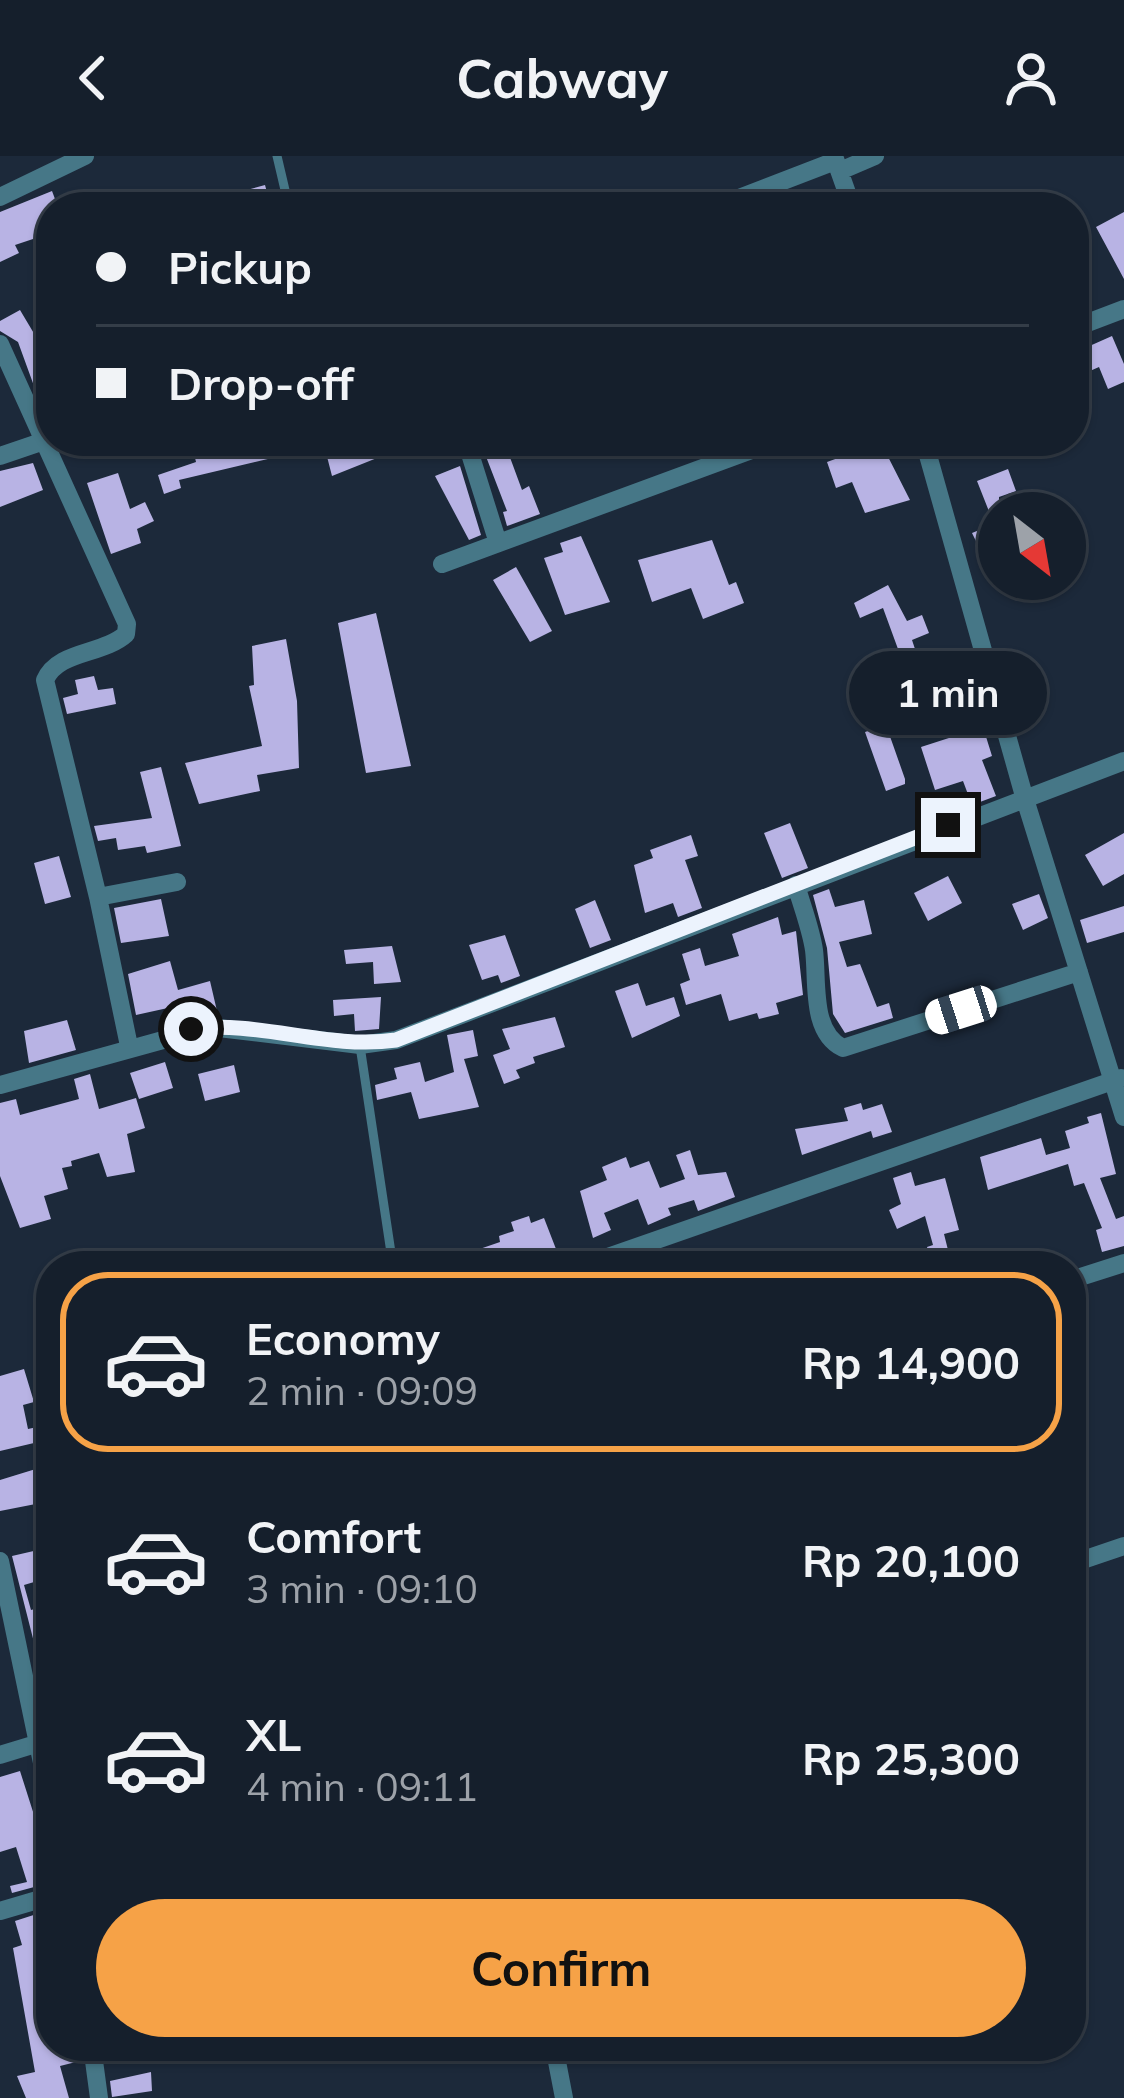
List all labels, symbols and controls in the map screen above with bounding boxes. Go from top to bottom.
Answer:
text: Cabway [456,44,668,112]
icon: back [60,45,126,111]
icon: person [998,45,1064,111]
text: Pickup [168,239,312,295]
text: Drop-off [168,355,354,411]
north arrow [978,492,1086,600]
map controls [978,492,1086,600]
callout: 1 min [849,651,1047,735]
text: 1 min [897,668,999,717]
route end [921,798,975,852]
car [921,982,1001,1038]
route start [164,1002,218,1056]
icon: car [102,1308,210,1416]
text: Economy [246,1310,440,1366]
text: Rp 14,900 [802,1334,1020,1390]
text: 2 min · 09:09 [246,1366,478,1415]
icon: car [102,1506,210,1614]
text: Comfort [246,1508,421,1564]
text: Rp 20,100 [802,1532,1020,1588]
text: 3 min · 09:10 [246,1564,478,1613]
icon: car [102,1704,210,1812]
text: XL [246,1706,301,1762]
text: Rp 25,300 [802,1730,1020,1786]
text: 4 min · 09:11 [246,1762,478,1811]
button: Confirm [96,1899,1026,2037]

